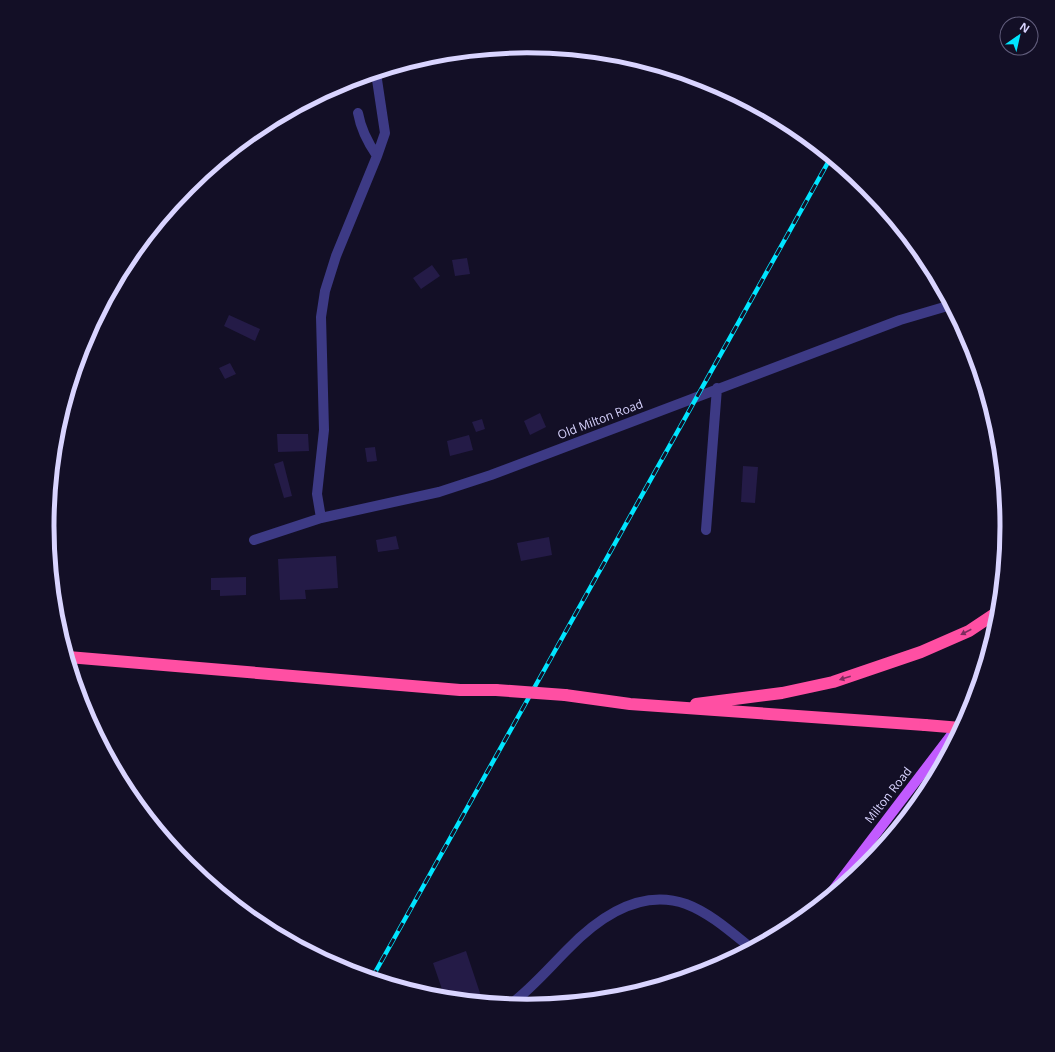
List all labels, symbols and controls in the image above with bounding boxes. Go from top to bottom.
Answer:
north arrow [999,16,1039,56]
text: N [1017,19,1033,36]
street label: Old Milton Road [555,395,645,443]
one-way arrow [961,629,972,635]
one-way arrow [839,675,851,681]
street label: Milton Road [861,763,915,827]

